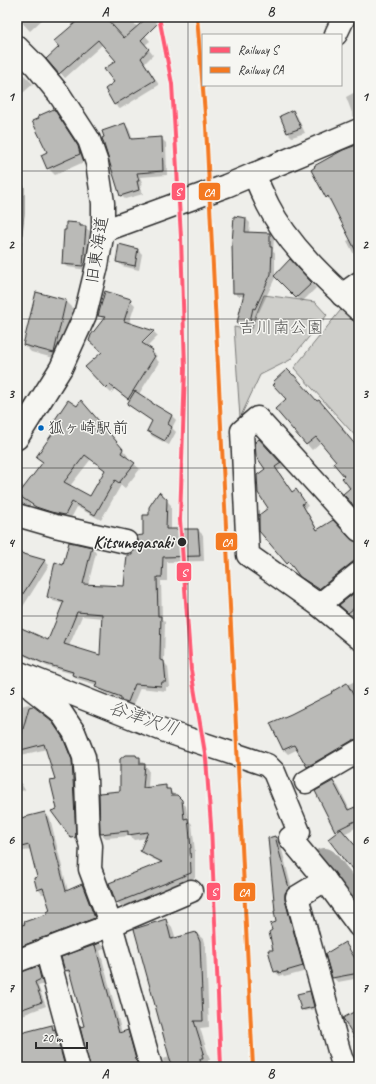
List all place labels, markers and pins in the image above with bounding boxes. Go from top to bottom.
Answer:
place label: 狐ヶ崎駅前 [48,418,128,438]
marker: 狐ヶ崎駅前 [36,423,46,433]
place label: Kitsunegasaki [93,532,176,553]
marker: Kitsunegasaki [176,536,188,548]

